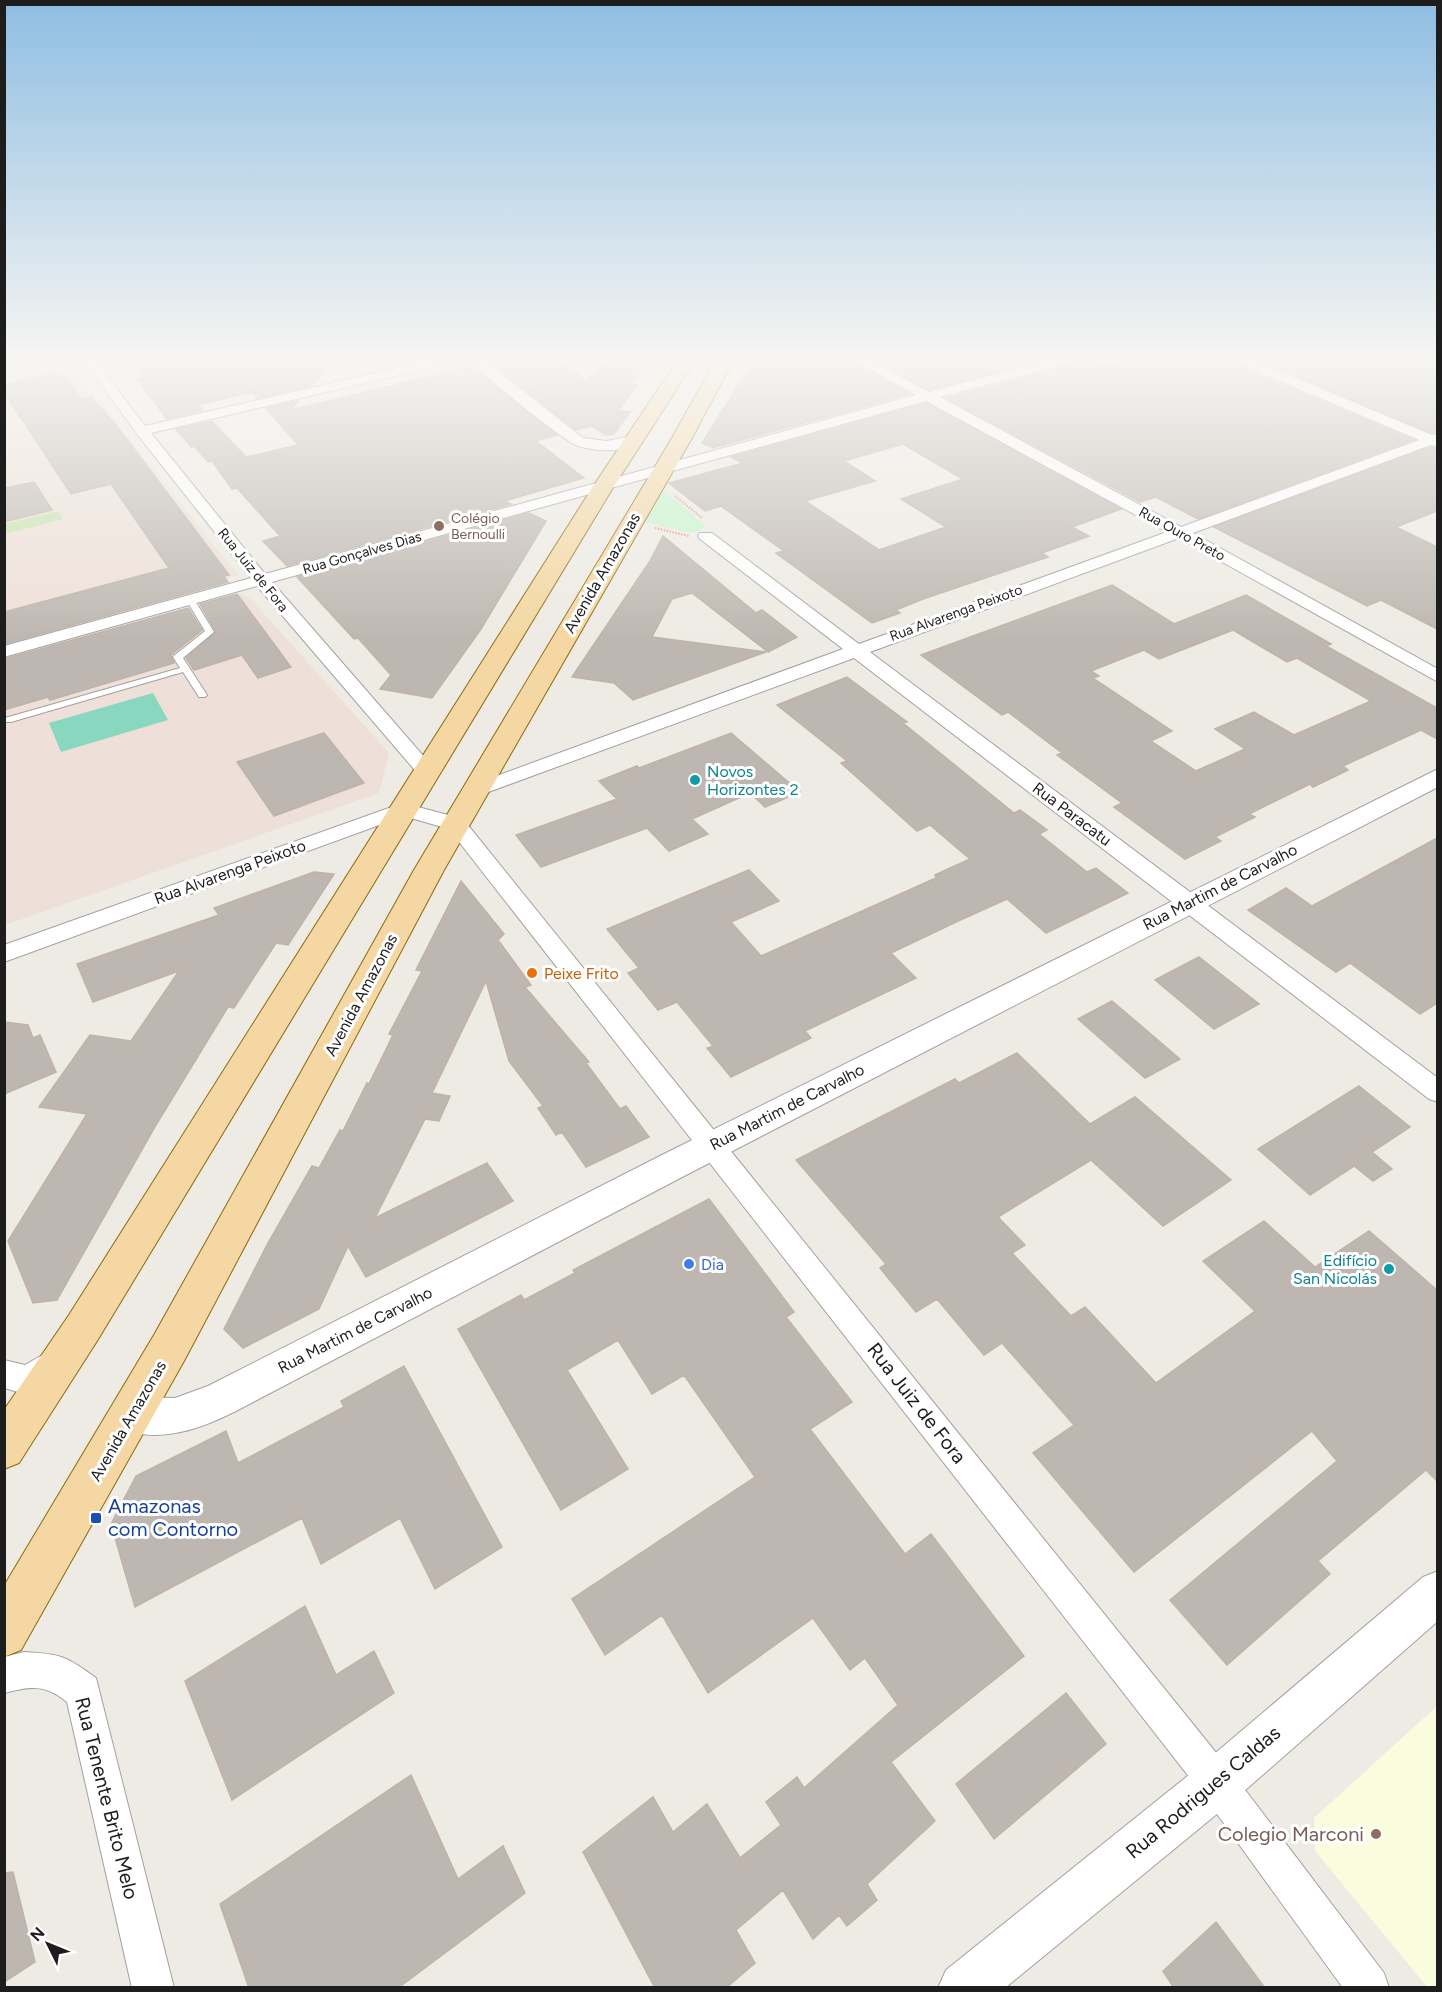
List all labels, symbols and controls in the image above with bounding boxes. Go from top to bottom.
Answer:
street label: Rua Ouro Preto [1136,503,1228,565]
street label: Avenida Amazonas [560,509,644,637]
place label: Colégio Bernoulli [451,510,505,543]
marker: Colégio Bernoulli [432,519,446,533]
street label: Rua Juiz de Fora [214,525,292,615]
street label: Rua Gonçalves Dias [301,528,423,578]
street label: Rua Alvarenga Peixoto [887,581,1025,645]
place label: Novos Horizontes 2 [707,762,799,799]
marker: Novos Horizontes 2 [688,773,702,787]
street label: Rua Paracatu [1029,778,1115,850]
street label: Rua Alvarenga Peixoto [152,836,308,908]
street label: Rua Martim de Carvalho [1140,840,1300,934]
street label: Avenida Amazonas [321,931,401,1059]
place label: Peixe Frito [544,964,619,983]
marker: Peixe Frito [525,966,539,980]
street label: Rua Martim de Carvalho [707,1060,867,1154]
place label: Edifício San Nicolás [1293,1251,1377,1288]
place label: Dia [701,1255,724,1274]
marker: Dia [682,1257,696,1271]
marker: Edifício San Nicolás [1382,1262,1396,1276]
street label: Rua Martim de Carvalho [275,1283,435,1377]
street label: Rua Juiz de Fora [862,1338,972,1468]
street label: Avenida Amazonas [86,1357,170,1485]
place label: Amazonas com Contorno [108,1494,238,1541]
marker: Amazonas com Contorno [89,1511,103,1525]
street label: Rua Tenente Brito Melo [70,1694,144,1902]
street label: Rua Rodrigues Caldas [1121,1720,1285,1864]
place label: Colegio Marconi [1218,1822,1364,1846]
marker: Colegio Marconi [1369,1827,1383,1841]
north arrow [18,1914,78,1974]
text: N [26,1923,49,1945]

